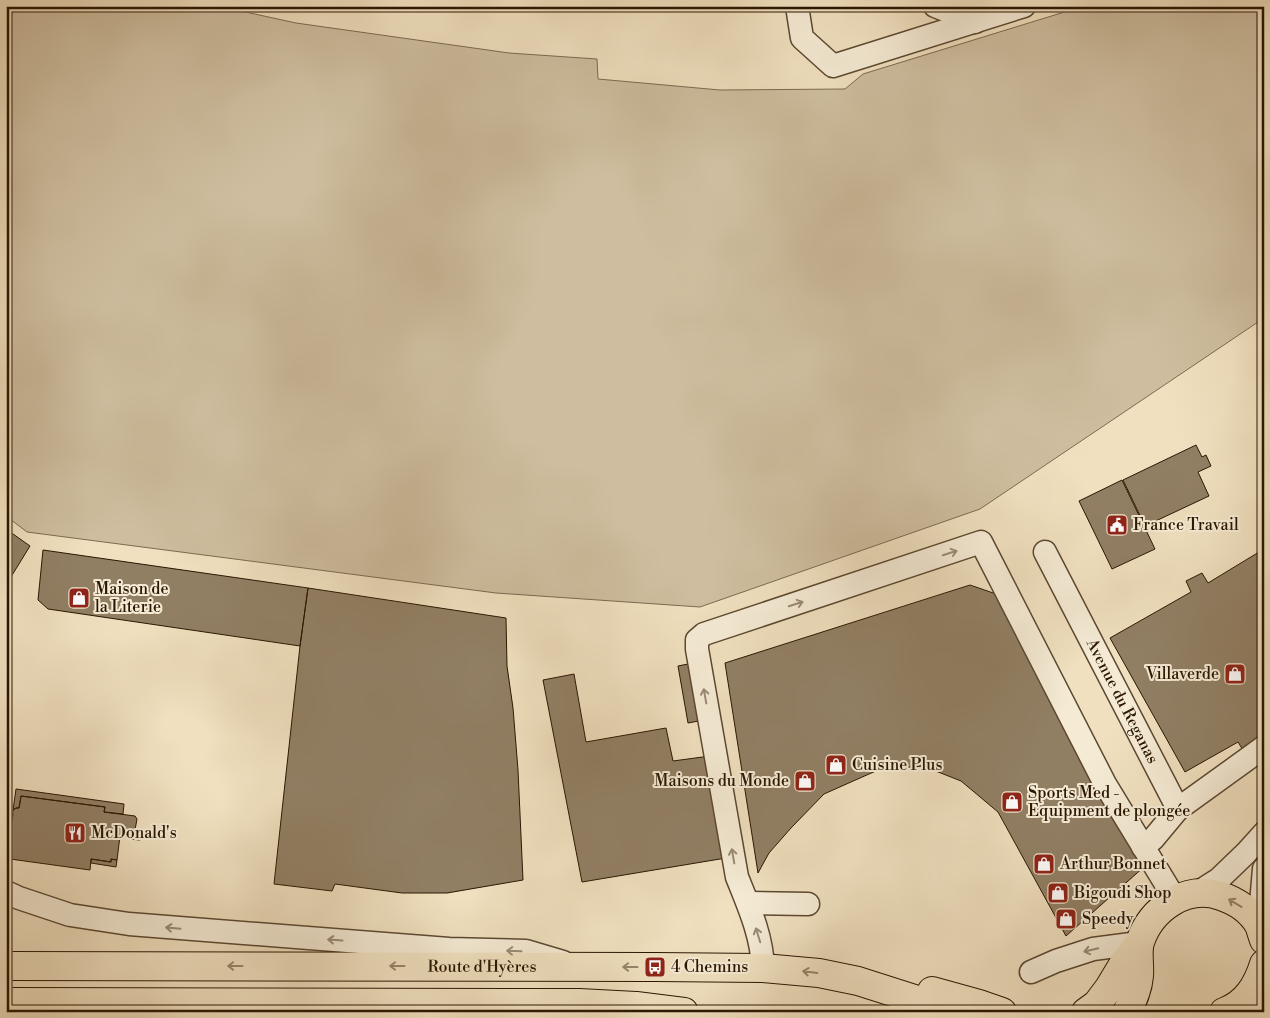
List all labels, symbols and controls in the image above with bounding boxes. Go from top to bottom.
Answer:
public building icon: France Travail [1105,513,1129,537]
place label: France Travail [1133,515,1239,535]
one-way arrow [942,547,958,557]
place label: Maison de la Literie [95,579,169,617]
shop icon: Maison de la Literie [67,586,91,610]
one-way arrow [787,598,803,608]
street label: Avenue du Reganas [1081,635,1163,767]
shop icon: Villaverde [1223,662,1247,686]
place label: Villaverde [1145,664,1219,684]
one-way arrow [699,689,709,705]
shop icon: Cuisine Plus [824,753,848,777]
place label: Cuisine Plus [852,755,942,775]
shop icon: Maisons du Monde [793,769,817,793]
place label: Maisons du Monde [654,771,789,791]
place label: Sports Med - Equipment de plongée [1028,783,1190,821]
shop icon: Sports Med - Equipment de plongée [1000,790,1024,814]
restaurant icon: McDonald's [63,821,87,845]
place label: McDonald's [91,823,177,843]
one-way arrow [728,849,738,865]
shop icon: Arthur Bonnet [1032,852,1056,876]
place label: Arthur Bonnet [1059,854,1166,874]
shop icon: Bigoudi Shop [1046,881,1070,905]
place label: Bigoudi Shop [1073,883,1172,903]
one-way arrow [1228,897,1242,908]
shop icon: Speedy [1054,907,1078,931]
place label: Speedy [1082,909,1134,929]
one-way arrow [165,923,181,933]
one-way arrow [753,928,762,943]
one-way arrow [327,936,343,945]
one-way arrow [507,946,523,955]
one-way arrow [1084,946,1100,955]
bus stop icon: 4 Chemins [643,955,667,979]
street label: Route d'Hyères [428,957,536,977]
place label: 4 Chemins [671,957,748,977]
one-way arrow [227,961,244,971]
one-way arrow [390,961,406,971]
one-way arrow [622,962,638,972]
one-way arrow [802,967,818,977]

